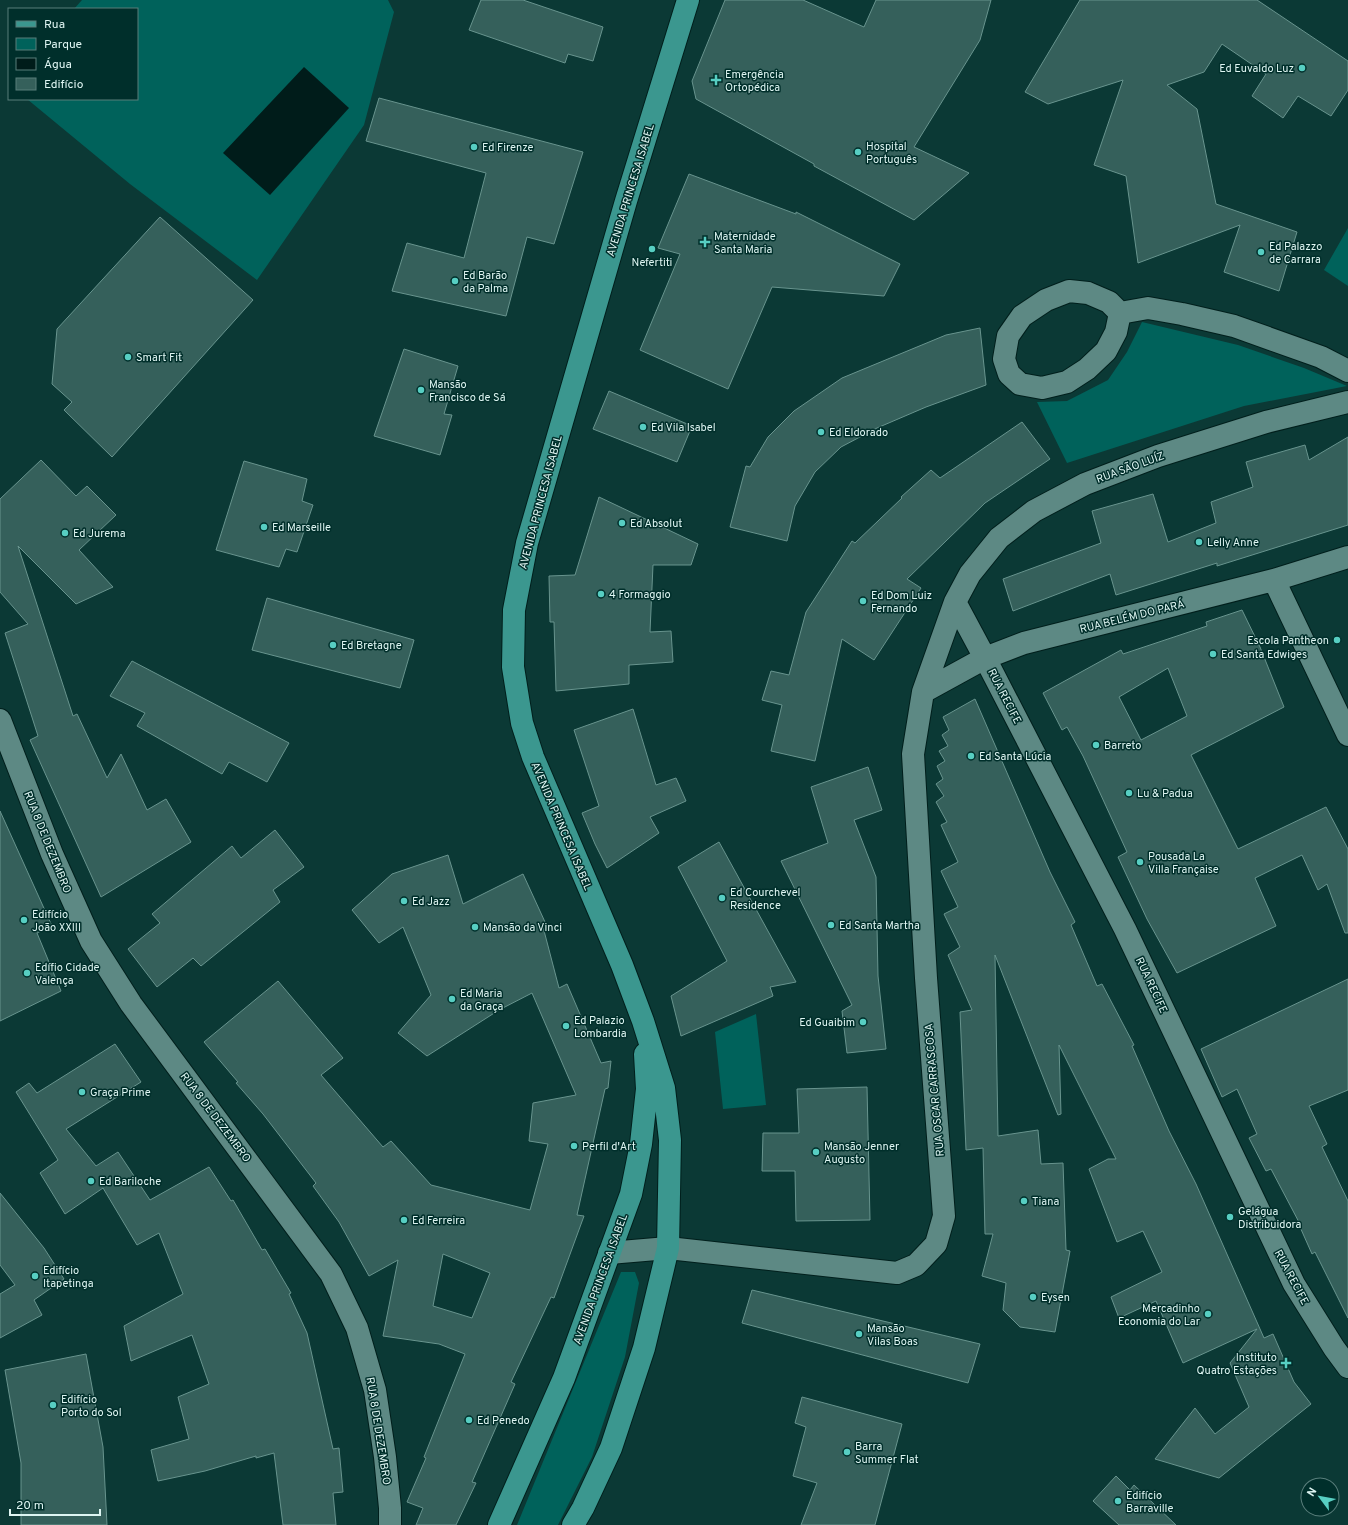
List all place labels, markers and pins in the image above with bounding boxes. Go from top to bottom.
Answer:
place label: Ed Euvaldo Luz [1219,62,1294,76]
marker: Ed Euvaldo Luz [1297,63,1307,73]
place label: Emergência Ortopédica [725,68,784,95]
marker: Emergência Ortopédica [710,74,722,86]
place label: Hospital Português [866,140,917,167]
place label: Ed Firenze [482,141,534,155]
marker: Ed Firenze [469,142,479,152]
marker: Hospital Português [853,147,863,157]
place label: Maternidade Santa Maria [714,230,776,257]
marker: Maternidade Santa Maria [699,236,711,248]
place label: Ed Palazzo de Carrara [1269,240,1322,267]
marker: Nefertiti [647,244,657,254]
marker: Ed Palazzo de Carrara [1256,247,1266,257]
place label: Nefertiti [632,256,672,270]
place label: Ed Barão da Palma [463,269,508,296]
marker: Ed Barão da Palma [450,276,460,286]
place label: Smart Fit [136,351,182,365]
marker: Smart Fit [123,352,133,362]
place label: Mansão Francisco de Sá [429,378,506,405]
marker: Mansão Francisco de Sá [416,385,426,395]
place label: Ed Vila Isabel [651,421,716,435]
marker: Ed Vila Isabel [638,422,648,432]
place label: Ed Eldorado [829,426,888,440]
marker: Ed Eldorado [816,427,826,437]
place label: Ed Absolut [630,517,683,531]
marker: Ed Absolut [617,518,627,528]
place label: Ed Marseille [272,521,331,535]
marker: Ed Marseille [259,522,269,532]
place label: Ed Jurema [73,527,126,541]
marker: Ed Jurema [60,528,70,538]
place label: Lelly Anne [1207,536,1259,550]
marker: Lelly Anne [1194,537,1204,547]
place label: 4 Formaggio [609,588,671,602]
marker: 4 Formaggio [596,589,606,599]
place label: Ed Dom Luiz Fernando [871,589,932,616]
marker: Ed Dom Luiz Fernando [858,596,868,606]
place label: Escola Pantheon [1247,634,1329,648]
marker: Escola Pantheon [1332,635,1342,645]
place label: Ed Bretagne [341,639,402,653]
marker: Ed Bretagne [328,640,338,650]
place label: Ed Santa Edwiges [1221,648,1307,662]
marker: Ed Santa Edwiges [1208,649,1218,659]
place label: Barreto [1104,739,1141,753]
marker: Barreto [1091,740,1101,750]
place label: Ed Santa Lúcia [979,750,1052,764]
marker: Ed Santa Lúcia [966,751,976,761]
place label: Lu & Padua [1137,787,1193,801]
marker: Lu & Padua [1124,788,1134,798]
place label: Pousada La Villa Française [1148,850,1219,877]
marker: Pousada La Villa Française [1135,857,1145,867]
place label: Ed Courchevel Residence [730,886,801,913]
marker: Ed Courchevel Residence [717,893,727,903]
place label: Ed Jazz [412,895,450,909]
marker: Ed Jazz [399,896,409,906]
place label: Edifício João XXIII [32,908,81,935]
marker: Edifício João XXIII [19,915,29,925]
place label: Ed Santa Martha [839,919,920,933]
marker: Ed Santa Martha [826,920,836,930]
place label: Mansão da Vinci [483,921,562,935]
marker: Mansão da Vinci [470,922,480,932]
place label: Edífio Cidade Valença [35,961,100,988]
marker: Edífio Cidade Valença [22,968,32,978]
place label: Ed Maria da Graça [460,987,504,1014]
marker: Ed Maria da Graça [447,994,457,1004]
place label: Ed Palazio Lombardia [574,1014,627,1041]
place label: Ed Guaibim [799,1016,855,1030]
marker: Ed Guaibim [858,1017,868,1027]
marker: Ed Palazio Lombardia [561,1021,571,1031]
place label: Graça Prime [90,1086,151,1100]
marker: Graça Prime [77,1087,87,1097]
place label: Perfil d'Art [582,1140,636,1154]
place label: Mansão Jenner Augusto [824,1140,900,1167]
marker: Perfil d'Art [569,1141,579,1151]
marker: Mansão Jenner Augusto [811,1147,821,1157]
place label: Ed Bariloche [99,1175,161,1189]
marker: Ed Bariloche [86,1176,96,1186]
place label: Tiana [1032,1195,1059,1209]
marker: Tiana [1019,1196,1029,1206]
place label: Gelágua Distribuidora [1238,1205,1302,1232]
marker: Gelágua Distribuidora [1225,1212,1235,1222]
place label: Ed Ferreira [412,1214,465,1228]
marker: Ed Ferreira [399,1215,409,1225]
place label: Edifício Itapetinga [43,1264,94,1291]
marker: Edifício Itapetinga [30,1271,40,1281]
place label: Eysen [1041,1291,1070,1305]
marker: Eysen [1028,1292,1038,1302]
place label: Mercadinho Economia do Lar [1118,1302,1201,1329]
marker: Mercadinho Economia do Lar [1203,1309,1213,1319]
place label: Mansão Vilas Boas [867,1322,918,1349]
marker: Mansão Vilas Boas [854,1329,864,1339]
place label: Instituto Quatro Estações [1197,1351,1277,1378]
marker: Instituto Quatro Estações [1280,1357,1292,1369]
place label: Edifício Porto do Sol [61,1393,122,1420]
marker: Edifício Porto do Sol [48,1400,58,1410]
place label: Ed Penedo [477,1414,530,1428]
marker: Ed Penedo [464,1415,474,1425]
place label: Barra Summer Flat [855,1440,919,1467]
marker: Barra Summer Flat [842,1447,852,1457]
place label: Edifício Barraville [1126,1489,1173,1516]
marker: Edifício Barraville [1113,1496,1123,1506]

